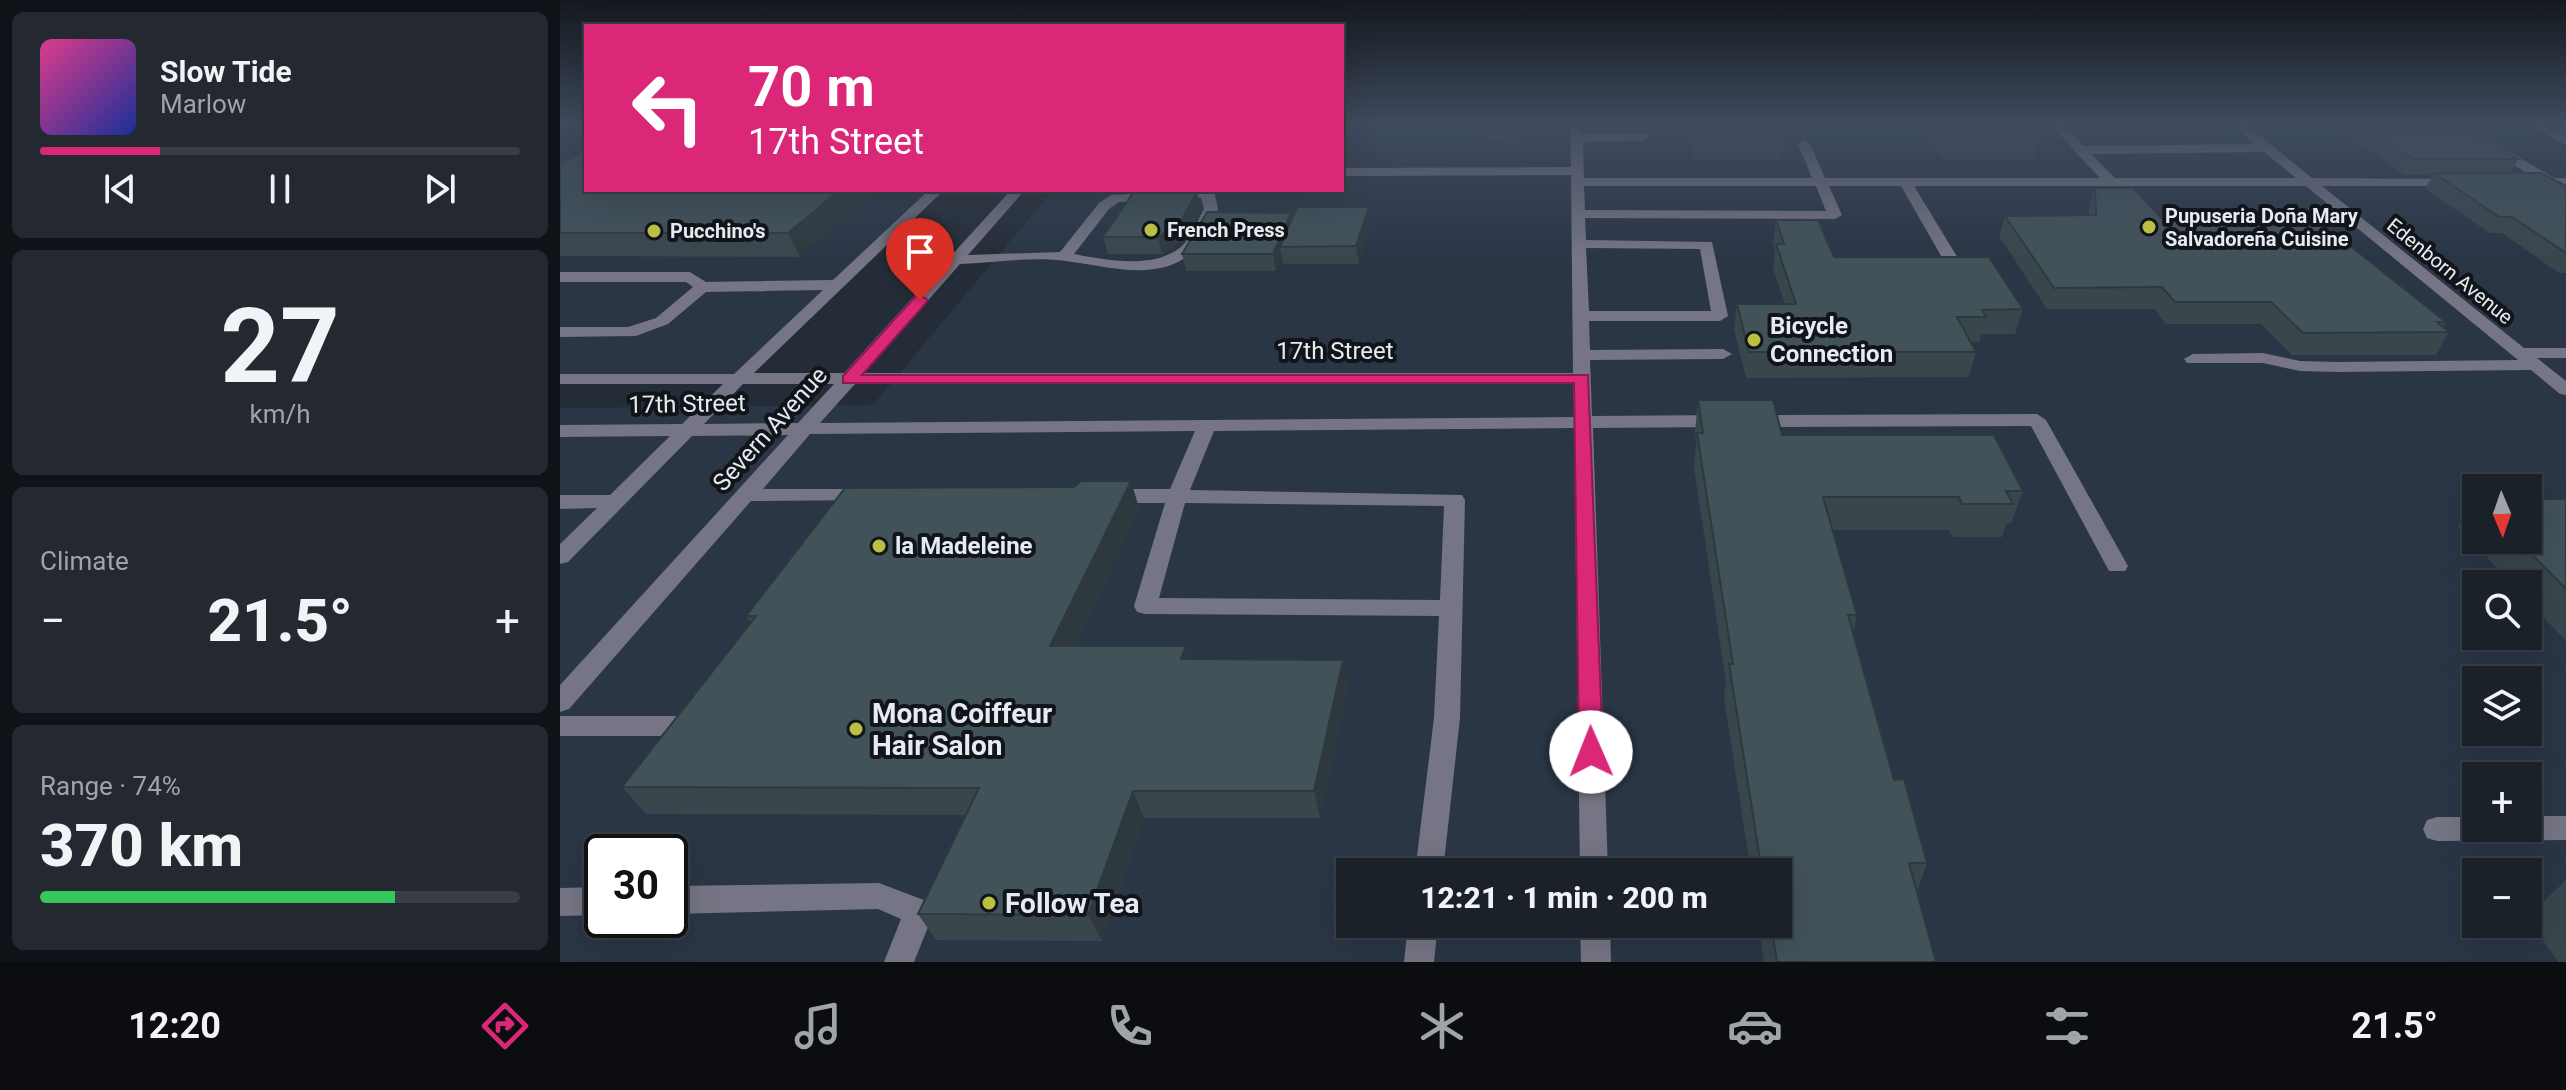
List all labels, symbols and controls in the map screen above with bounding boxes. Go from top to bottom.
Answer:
text: Slow Tide [160,54,292,89]
text: 70 m [748,54,875,120]
icon: left [616,56,720,160]
text: Marlow [160,89,246,119]
text: 17th Street [748,121,924,163]
icon: previous [98,167,142,211]
icon: pause [258,167,302,211]
icon: next [418,167,462,211]
place label: Pupuseria Doña Mary Salvadoreña Cuisine [2165,204,2359,251]
street label: Edenborn Avenue [2382,213,2518,329]
pin [886,218,954,300]
place label: French Press [1167,218,1285,242]
marker: Pupuseria Doña Mary Salvadoreña Cuisine [2140,218,2158,236]
place label: Pucchino's [670,219,766,243]
marker: French Press [1142,221,1160,239]
marker: Pucchino's [645,222,663,240]
icon: arrive [898,230,942,274]
text: 27 [220,286,340,407]
place label: Bicycle Connection [1770,312,1893,368]
marker: Bicycle Connection [1745,331,1763,349]
street label: 17th Street [1276,337,1394,365]
street label: Severn Avenue [707,361,833,497]
street label: 17th Street [628,389,746,419]
text: km/h [249,399,311,429]
north arrow [2462,474,2542,554]
map controls [2462,474,2542,938]
place label: la Madeleine [895,532,1033,560]
marker: la Madeleine [870,537,888,555]
text: Climate [40,546,129,576]
button: search [2462,570,2542,650]
text: 21.5° [208,585,353,656]
text: − [40,595,65,647]
text: + [495,595,520,647]
button: layers [2462,666,2542,746]
place label: Mona Coiffeur Hair Salon [872,697,1052,762]
position arrow [1549,710,1633,794]
marker: Mona Coiffeur Hair Salon [847,720,865,738]
button: + [2462,762,2542,842]
text: Range · 74% [40,771,181,801]
text: 370 km [40,810,243,881]
speed limit sign: 30 [584,834,688,938]
button: − [2462,858,2542,938]
text: 12:21 · 1 min · 200 m [1420,880,1708,915]
place label: Follow Tea [1005,887,1140,920]
marker: Follow Tea [980,894,998,912]
icon: directions [477,998,533,1054]
icon: music [790,998,846,1054]
icon: phone [1102,998,1158,1054]
icon: climate [1414,998,1470,1054]
icon: car [1727,998,1783,1054]
icon: filters [2039,998,2095,1054]
text: 12:20 [128,1005,221,1047]
text: 21.5° [2351,1005,2438,1047]

